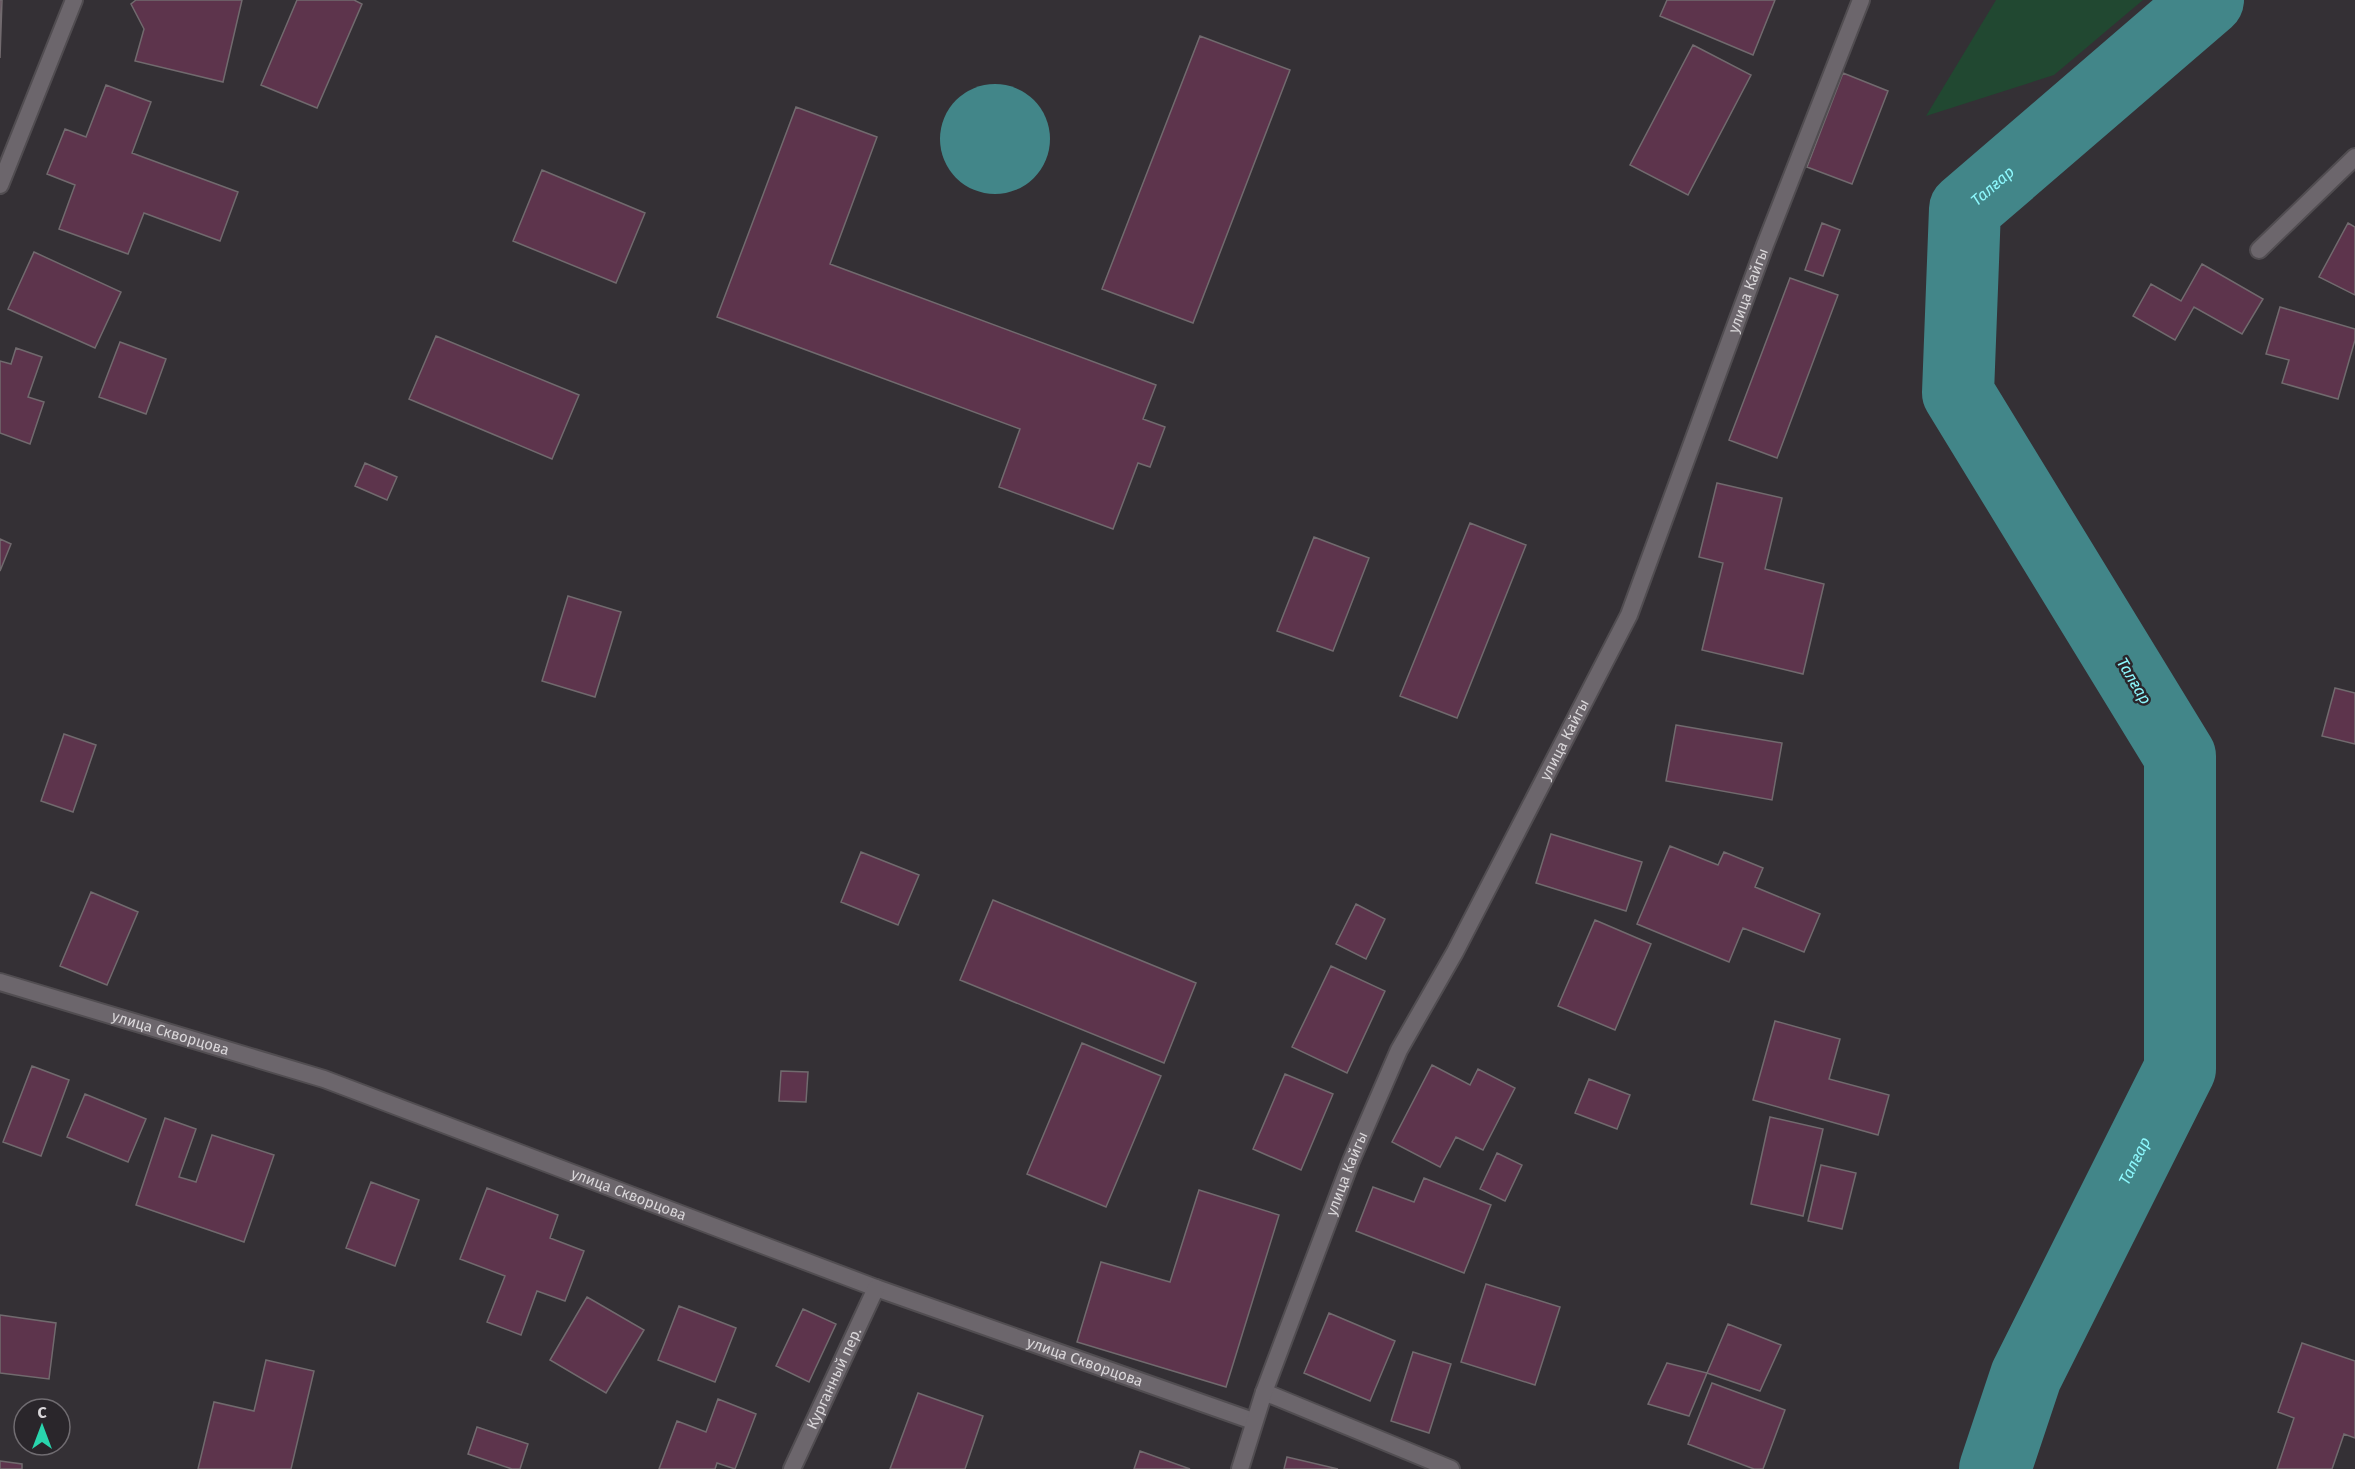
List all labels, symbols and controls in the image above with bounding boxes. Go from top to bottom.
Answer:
water label: Талғар [1967,162,2018,209]
street label: улица Кайгы [1724,246,1772,336]
water label: Талғар [2113,654,2155,708]
street label: улица Кайгы [1536,696,1593,784]
street label: улица Скворцова [110,1007,231,1059]
street label: улица Кайгы [1322,1129,1372,1219]
water label: Талғар [2114,1134,2154,1188]
street label: улица Скворцова [569,1164,689,1224]
street label: Курганный пер. [803,1324,865,1432]
street label: улица Скворцова [1025,1333,1145,1390]
north arrow [12,1397,72,1457]
text: С [37,1403,47,1422]

